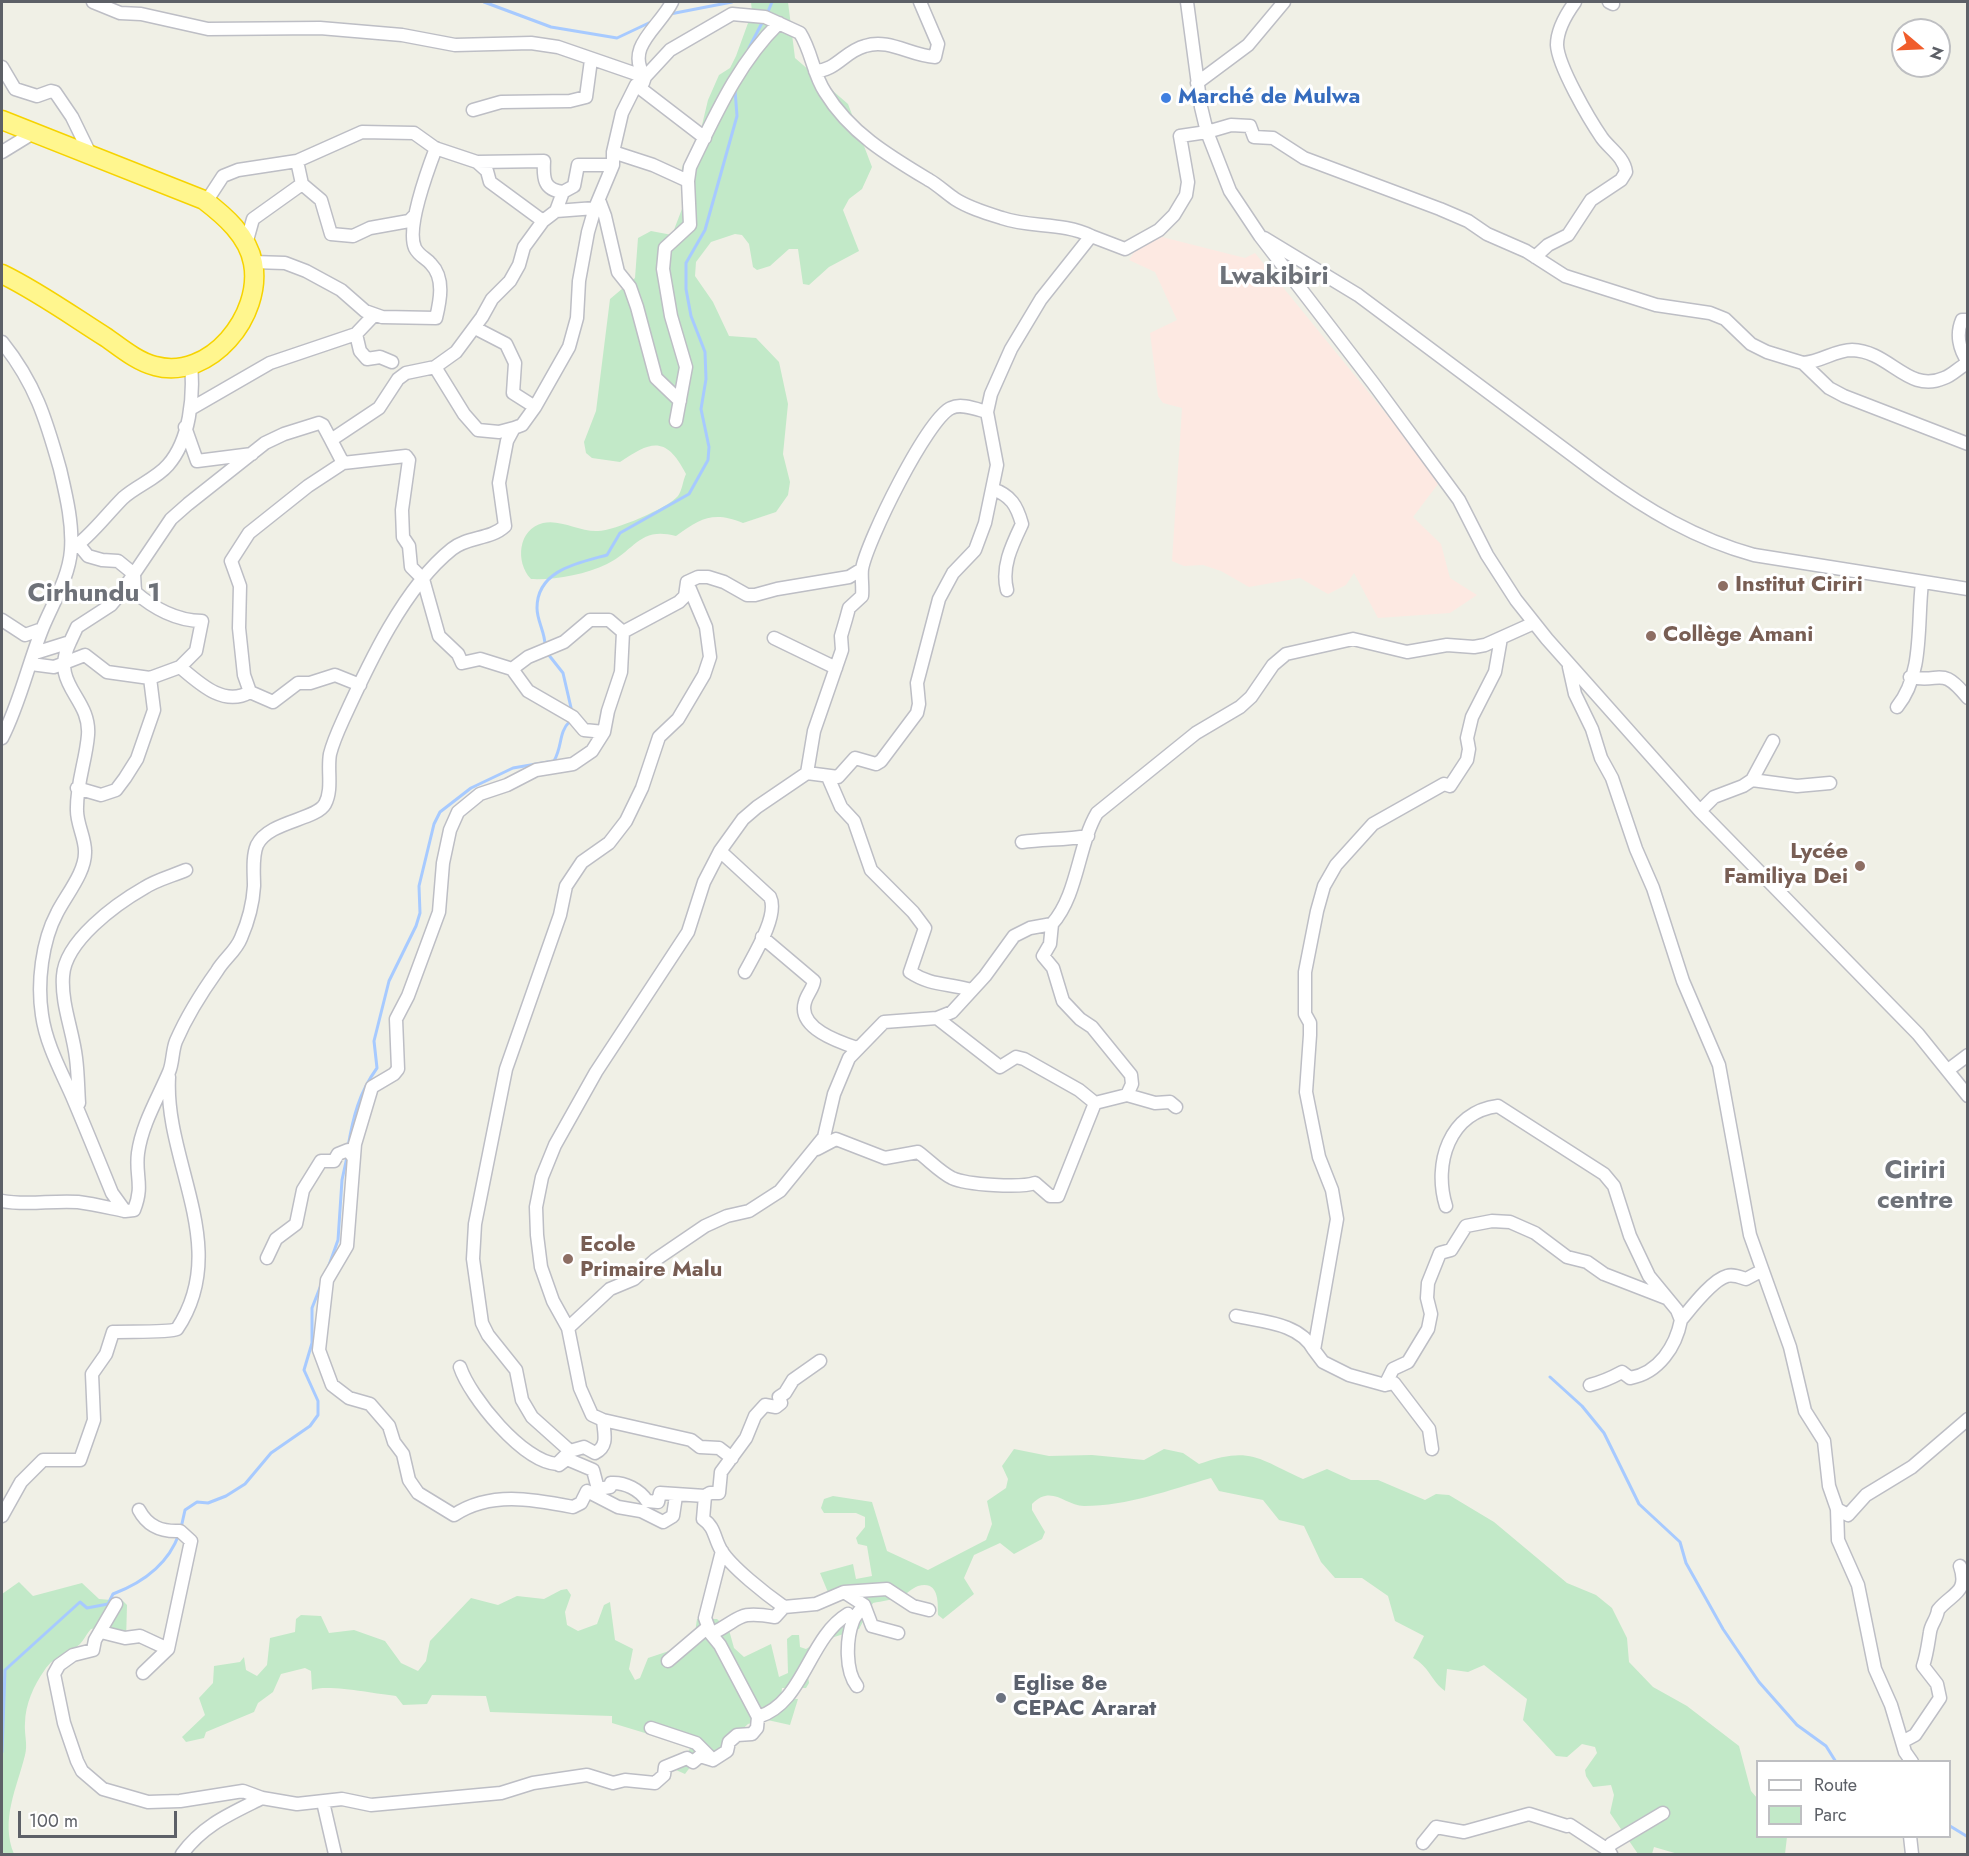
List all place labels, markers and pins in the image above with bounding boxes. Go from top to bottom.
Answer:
place label: Marché de Mulwa [1178,85,1360,111]
marker: Marché de Mulwa [1159,91,1173,105]
place label: Institut Ciriri [1735,573,1863,599]
marker: Institut Ciriri [1716,579,1730,593]
place label: Collège Amani [1663,623,1813,649]
marker: Collège Amani [1644,629,1658,643]
place label: Lycée Familiya Dei [1724,840,1848,891]
marker: Lycée Familiya Dei [1853,859,1867,873]
place label: Ecole Primaire Malu [580,1233,722,1284]
marker: Ecole Primaire Malu [561,1252,575,1266]
place label: Eglise 8e CEPAC Ararat [1013,1672,1156,1724]
marker: Eglise 8e CEPAC Ararat [994,1691,1008,1705]

